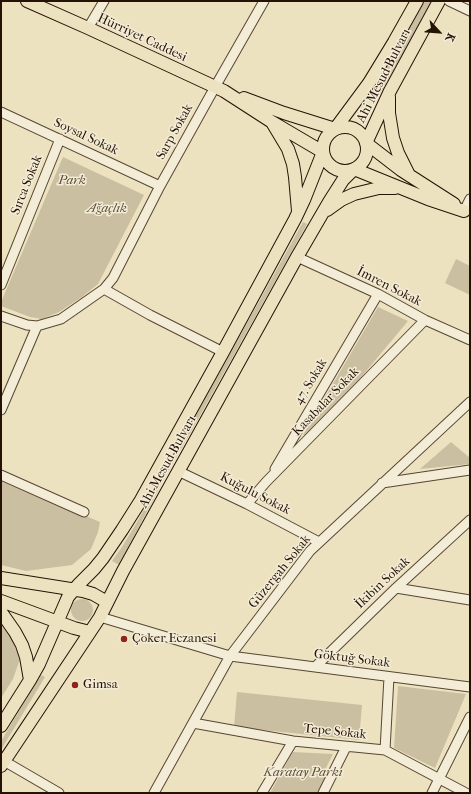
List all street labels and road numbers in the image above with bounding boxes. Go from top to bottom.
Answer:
street label: Hürriyet Caddesi [95,11,189,65]
street label: Ahi Mesud Bulvarı [354,26,414,126]
street label: Sarp Sokak [153,102,197,162]
street label: Soysal Sokak [51,115,121,159]
street label: Sırca Sokak [8,153,46,217]
street label: İmren Sokak [354,264,424,310]
street label: 47. Sokak [291,356,331,408]
street label: Kasabalar Sokak [289,364,363,440]
street label: Ahi Mesud Bulvarı [136,413,200,511]
street label: Kuğulu Sokak [217,470,293,518]
street label: Güzergah Sokak [246,532,314,612]
street label: İkibin Sokak [352,554,414,612]
street label: Göktuğ Sokak [313,647,391,671]
street label: Tepe Sokak [303,721,367,743]

